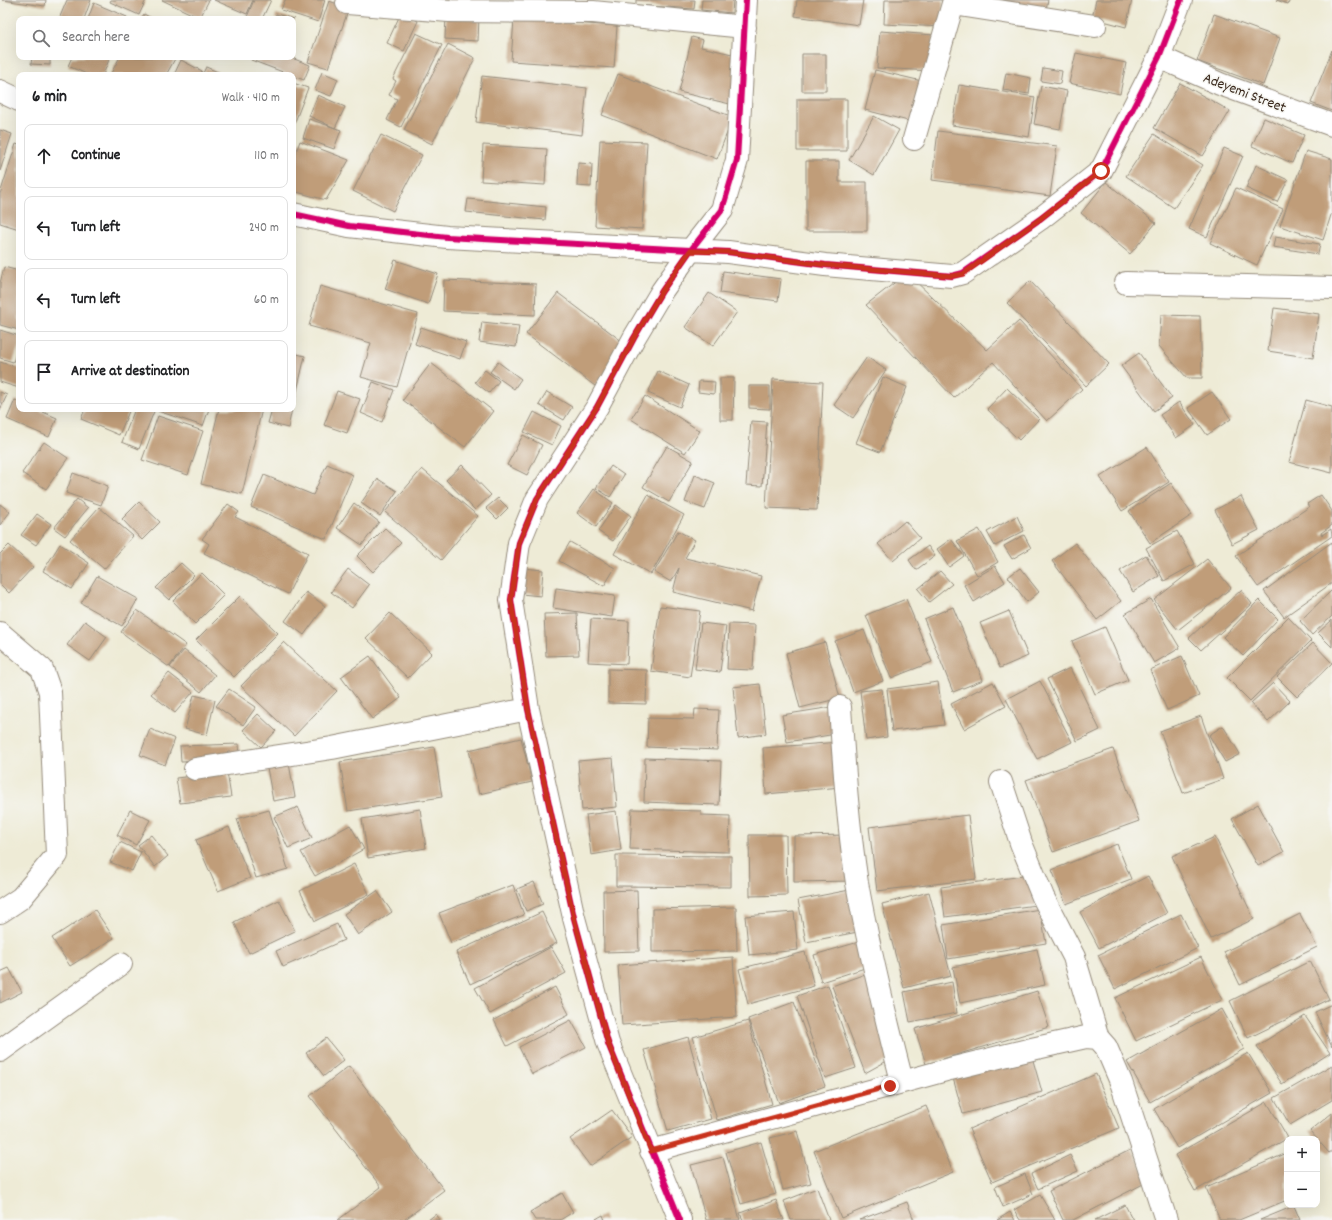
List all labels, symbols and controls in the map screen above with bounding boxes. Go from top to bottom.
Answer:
search box [16,16,296,60]
icon: search [30,27,52,49]
text: Search here [62,27,130,49]
street label: Adeyemi Street [1200,68,1289,120]
text: 6 min [32,86,67,110]
text: Walk · 410 m [222,89,280,108]
icon: ahead [33,145,55,167]
text: Continue [71,145,120,167]
text: 110 m [254,147,279,166]
route start [1092,162,1110,180]
icon: left [33,217,55,239]
text: Turn left [71,217,120,239]
text: 240 m [249,219,279,238]
icon: left [33,289,55,311]
text: Turn left [71,289,120,311]
text: 60 m [254,291,279,310]
icon: arrive [33,361,55,383]
text: Arrive at destination [71,361,189,383]
route end [881,1077,899,1095]
map controls [1284,1136,1320,1208]
button: + [1284,1136,1320,1172]
button: − [1284,1172,1320,1208]

